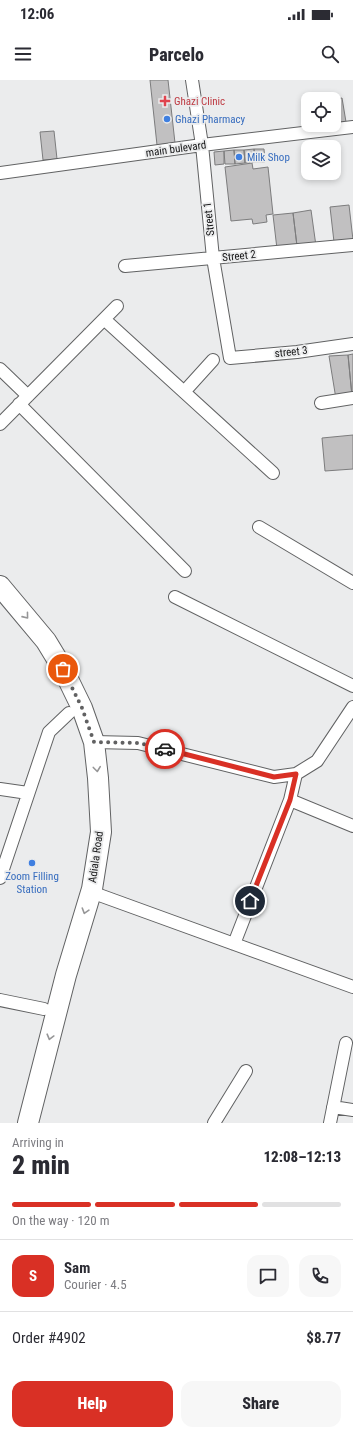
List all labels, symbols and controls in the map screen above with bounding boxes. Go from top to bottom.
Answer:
text: 12:06 [20,5,54,23]
icon: menu [12,43,34,65]
icon: search [319,43,341,65]
text: Parcelo [149,44,204,65]
map controls [301,92,341,180]
button: locate [301,92,341,132]
marker: Ghazi Clinic [159,95,171,107]
place label: Ghazi Clinic [174,95,225,108]
place label: Ghazi Pharmacy [175,113,246,126]
marker: Ghazi Pharmacy [162,114,172,124]
street label: main bulevard [145,138,207,160]
button: layers [301,140,341,180]
place label: Milk Shop [247,151,290,164]
marker: Milk Shop [234,152,244,162]
street label: Street 1 [201,202,217,236]
street label: Street 2 [222,248,256,264]
street label: street 3 [274,344,308,360]
one-way arrow [21,611,28,618]
pin [46,652,80,686]
icon: bag [52,658,74,680]
courier [145,729,185,769]
icon: car [154,738,176,760]
one-way arrow [92,766,101,772]
street label: Adiala Road [86,830,106,884]
marker: Zoom Filling Station [27,858,37,868]
place label: Zoom Filling Station [5,870,59,896]
pin [233,884,267,918]
icon: home [239,890,261,912]
one-way arrow [81,908,90,915]
one-way arrow [46,1033,55,1040]
text: Arriving in [12,1135,64,1150]
text: 12:08–12:13 [263,1148,341,1166]
text: 2 min [12,1150,70,1180]
text: On the way · 120 m [12,1213,109,1228]
button: chat [247,1255,289,1297]
button: phone [299,1255,341,1297]
text: Sam [64,1259,90,1277]
text: S [29,1267,37,1285]
text: Courier · 4.5 [64,1277,127,1292]
text: Order #4902 [12,1329,86,1347]
text: $8.77 [306,1329,341,1347]
button: Help [12,1381,173,1427]
button: Share [181,1381,341,1427]

